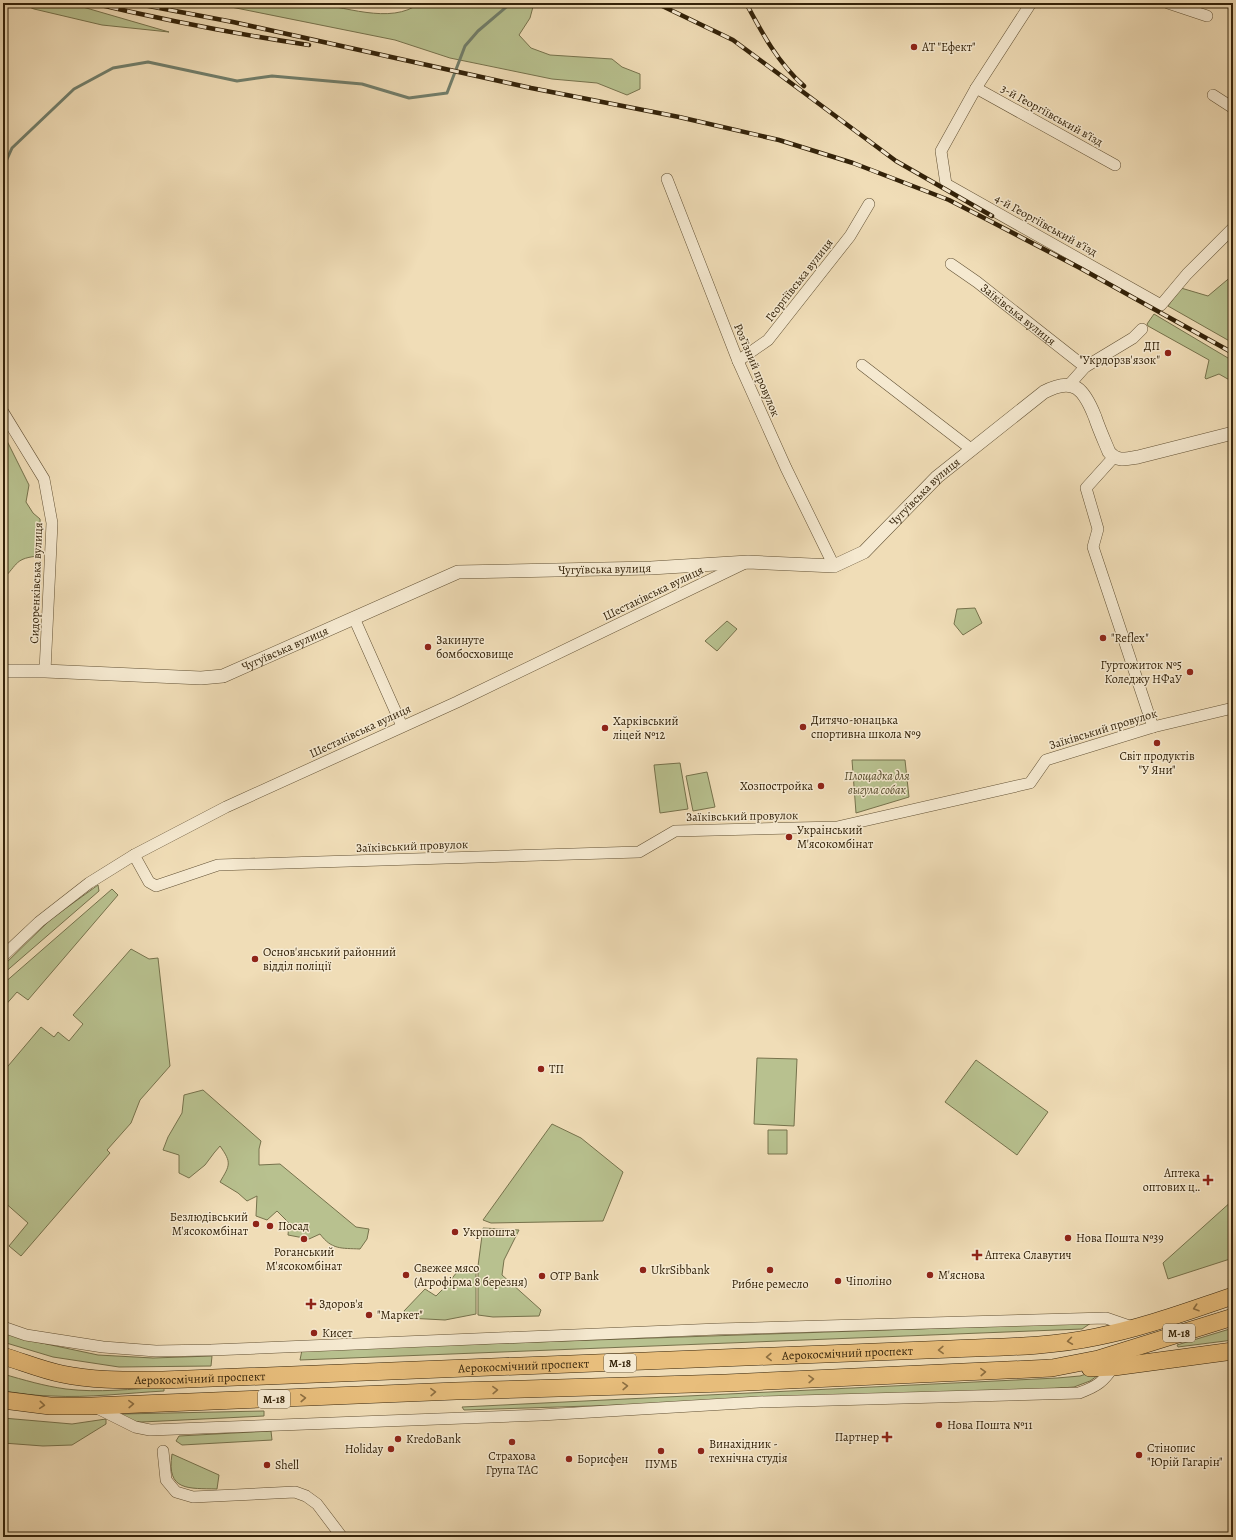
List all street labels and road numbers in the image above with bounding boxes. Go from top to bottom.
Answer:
street label: 3-й Георгіївський в’їзд [998,80,1106,150]
street label: 4-й Георгіївський в’їзд [992,190,1100,260]
street label: Георгіївська вулиця [761,235,837,325]
street label: Заїківська вулиця [977,280,1059,349]
street label: Роз’їзний провулок [730,321,784,419]
street label: Чугуївська вулиця [885,454,963,530]
street label: Сидоренківська вулиця [26,522,46,644]
street label: Чугуївська вулиця [558,560,652,578]
street label: Шестаківська вулиця [600,562,706,624]
street label: Чугуївська вулиця [239,622,331,675]
street label: Шестаківська вулиця [307,700,414,762]
street label: Заїківський провулок [1047,705,1159,753]
street label: Заїківський провулок [686,807,798,825]
street label: Заїківський провулок [356,836,468,856]
road number: М-18 [1163,1324,1195,1342]
street label: Аерокосмічний проспект [781,1342,914,1364]
road number: М-18 [604,1354,636,1372]
street label: Аерокосмічний проспект [457,1355,590,1376]
street label: Аерокосмічний проспект [133,1368,266,1388]
road number: М-18 [258,1390,290,1408]

